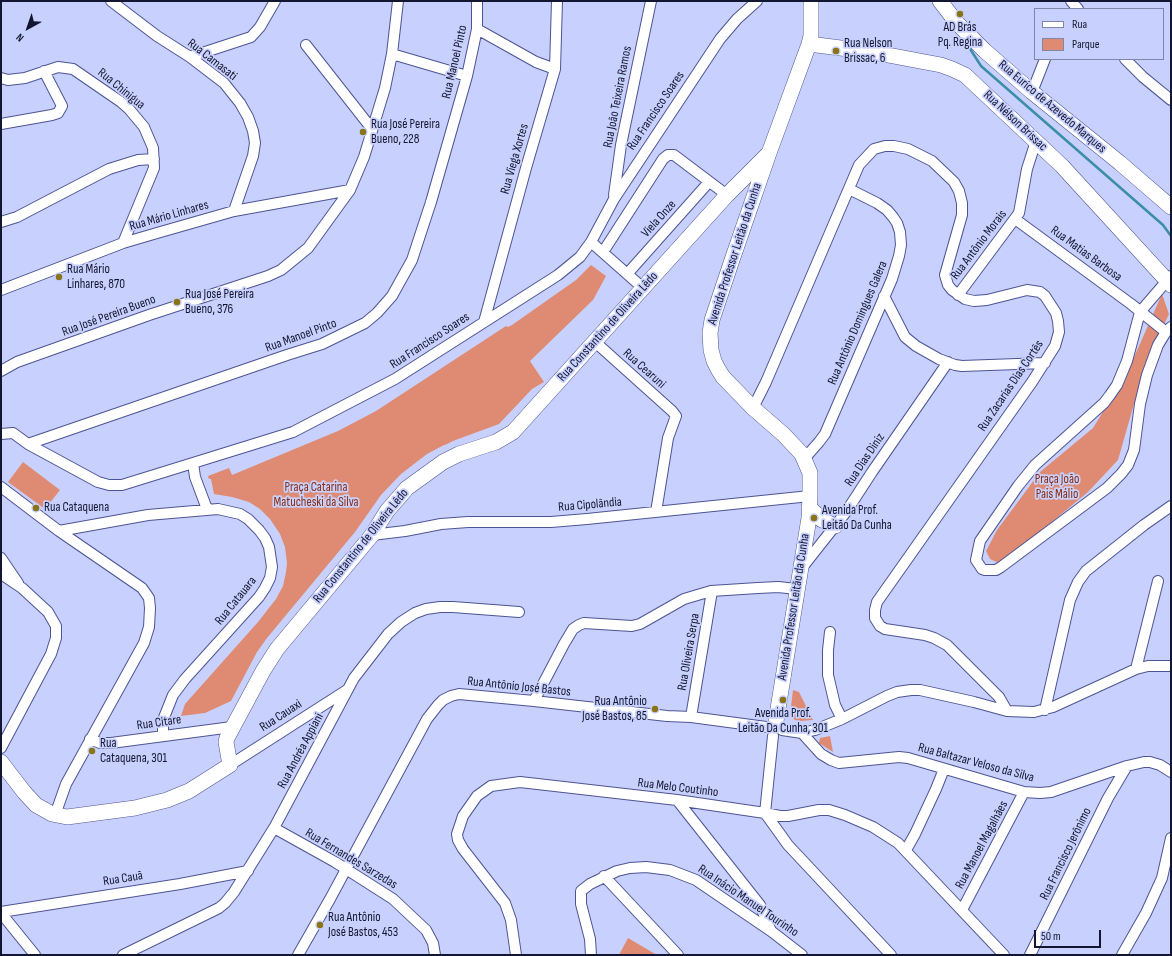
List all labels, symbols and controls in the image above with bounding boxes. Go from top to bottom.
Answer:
north arrow [8,8,48,48]
legend [1034,8,1164,60]
marker: AD Brás Pq. Regina [955,9,965,19]
text: Rua [1072,17,1087,32]
place label: AD Brás Pq. Regina [938,20,982,51]
street label: Rua Manoel Pinto [439,24,471,100]
text: N [14,31,26,44]
street label: Rua Camasati [184,36,240,84]
place label: Rua Nelson Brissac, 6 [844,36,892,67]
text: Parque [1072,37,1100,52]
street label: Rua João Teixeira Ramos [600,45,636,149]
marker: Rua Nelson Brissac, 6 [831,46,841,56]
street label: Rua Eurico de Azevedo Marques [995,57,1109,157]
street label: Rua Chinigua [94,65,148,113]
street label: Rua Francisco Soares [624,69,688,153]
street label: Rua Nélson Brissac [980,87,1050,155]
place label: Rua José Pereira Bueno, 228 [371,117,440,148]
street label: Rua Viega Xortes [498,122,532,196]
marker: Rua José Pereira Bueno, 228 [358,127,368,137]
street label: Avenida Professor Leitão da Cunha [705,181,765,327]
street label: Rua Mário Linhares [128,197,210,235]
street label: Viela Onze [638,197,680,241]
street label: Rua Antônio Morais [948,207,1010,283]
street label: Rua Matias Barbosa [1047,223,1125,285]
street label: Rua Antônio Domingues Galera [825,259,891,387]
place label: Rua Mário Linhares, 870 [67,262,125,293]
street label: Rua Constantino de Oliveira Lêdo [555,269,661,385]
marker: Rua Mário Linhares, 870 [54,272,64,282]
place label: Rua José Pereira Bueno, 376 [185,287,254,318]
street label: Rua José Pereira Bueno [60,292,158,340]
marker: Rua José Pereira Bueno, 376 [172,297,182,307]
street label: Rua Francisco Soares [387,309,473,373]
street label: Rua Manoel Pinto [263,316,339,356]
street label: Rua Zacarias Dias Cortês [975,338,1047,434]
street label: Rua Cearuni [619,346,669,392]
street label: Rua Dias Diniz [842,431,888,489]
park label: Praça João Pais Málio [1035,472,1079,503]
park label: Praça Catarina Matucheski da Silva [274,480,358,511]
street label: Rua Constantino de Oliveira Lêdo [310,486,412,606]
street label: Rua Cipolândia [558,494,622,516]
place label: Rua Cataquena [44,500,109,516]
marker: Rua Cataquena [31,503,41,513]
place label: Avenida Prof. Leitão Da Cunha [822,503,892,534]
marker: Avenida Prof. Leitão Da Cunha [809,513,819,523]
street label: Avenida Professor Leitão da Cunha [775,532,813,682]
street label: Rua Catauara [212,574,260,628]
street label: Rua Oliveira Serpa [675,612,703,692]
street label: Rua Antônio José Bastos [466,674,572,700]
place label: Rua Antônio José Bastos, 85 [582,694,647,725]
marker: Avenida Prof. Leitão Da Cunha, 301 [778,695,788,705]
street label: Rua Cauaxi [257,697,305,735]
marker: Rua Antônio José Bastos, 85 [650,704,660,714]
place label: Avenida Prof. Leitão Da Cunha, 301 [738,706,828,737]
street label: Rua Andréa Appiani [275,711,327,791]
street label: Rua Citare [136,712,182,734]
place label: Rua Cataquena, 301 [100,736,167,767]
street label: Rua Baltazar Veloso da Silva [916,740,1036,786]
marker: Rua Cataquena, 301 [87,746,97,756]
street label: Rua Melo Coutinho [637,775,719,801]
street label: Rua Manoel Magalhães [952,798,1012,892]
street label: Rua Francisco Jerônimo [1037,805,1095,903]
street label: Rua Fernandes Sarzedas [302,825,400,893]
street label: Rua Inácio Manuel Tourinho [695,862,801,940]
street label: Rua Cauã [102,868,144,890]
place label: Rua Antônio José Bastos, 453 [328,910,398,941]
marker: Rua Antônio José Bastos, 453 [315,920,325,930]
scale bar [1036,922,1103,948]
text: 50 m [1041,929,1061,944]

